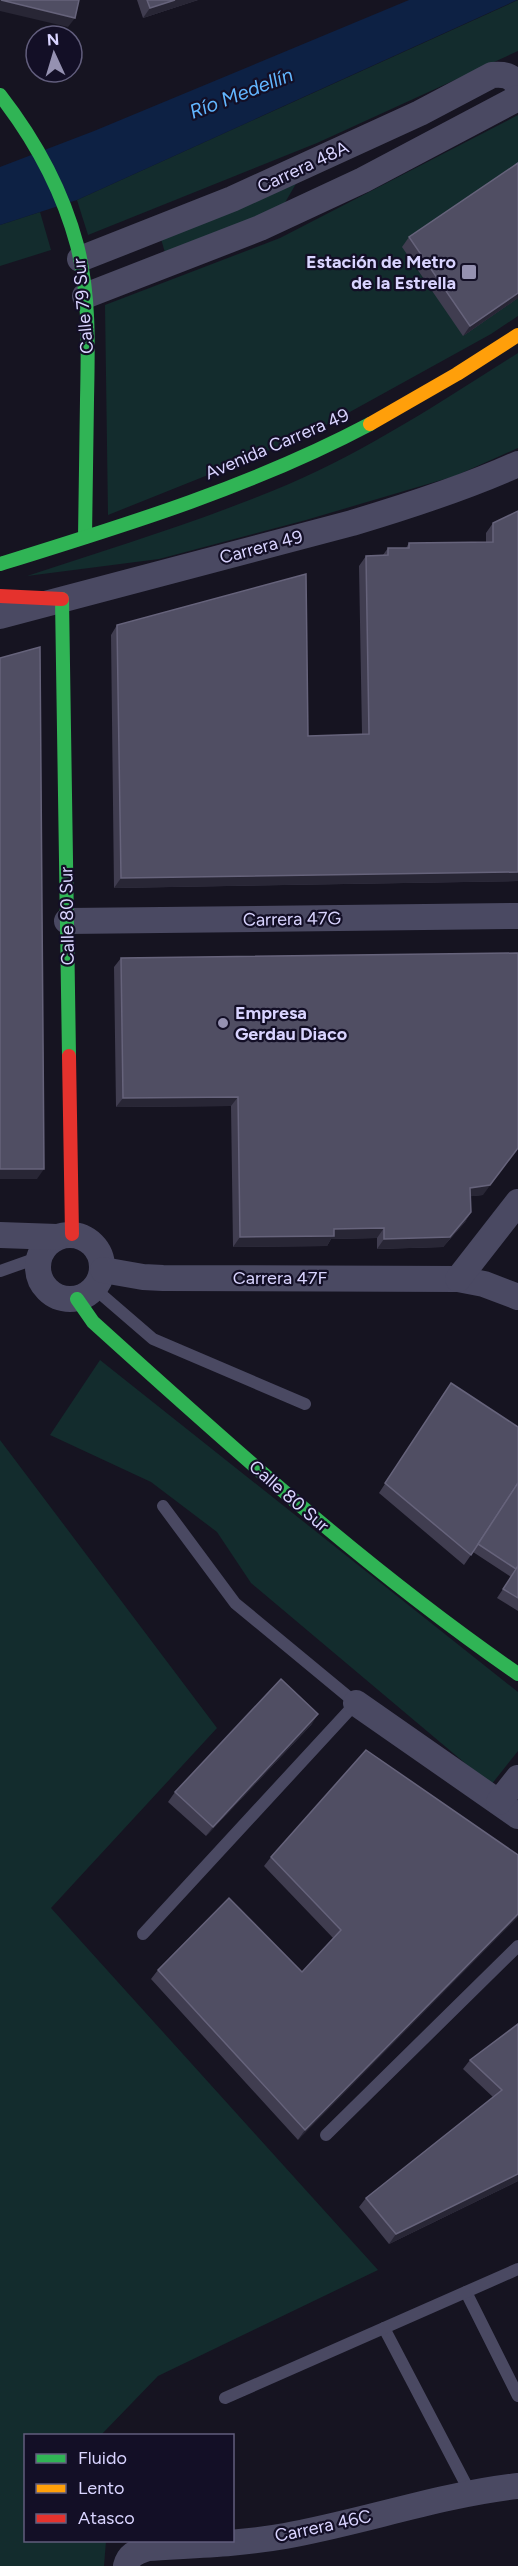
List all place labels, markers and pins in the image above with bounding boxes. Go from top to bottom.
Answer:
place label: Estación de Metro de la Estrella [306,251,456,294]
marker: Estación de Metro de la Estrella [460,263,478,281]
place label: Empresa Gerdau Diaco [235,1002,347,1045]
marker: Empresa Gerdau Diaco [216,1016,230,1030]

